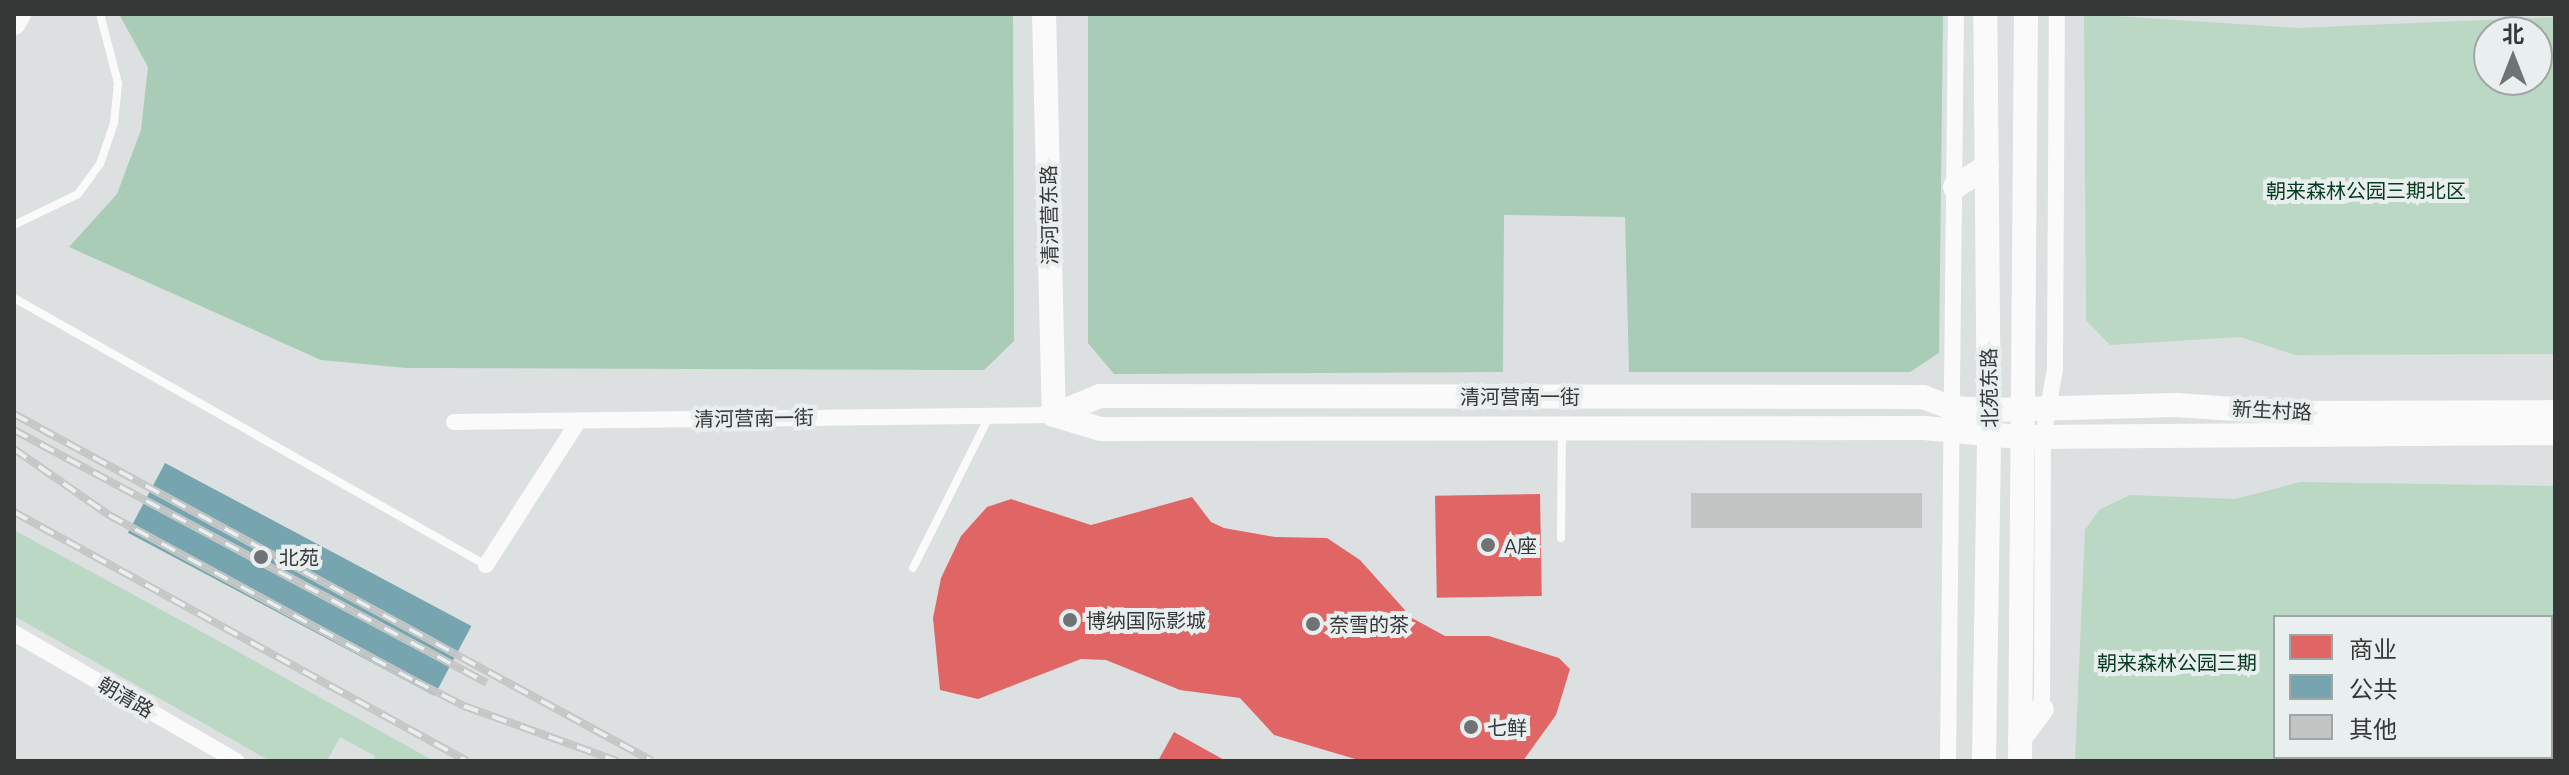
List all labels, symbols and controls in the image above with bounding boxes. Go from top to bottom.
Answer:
north arrow [2473,16,2553,96]
text: 北 [2502,21,2524,46]
street label: 清河营东路 [1036,165,1062,265]
park label: 朝来森林公园三期北区 [2266,178,2466,202]
street label: 北苑东路 [1976,348,2002,428]
street label: 清河营南一街 [1460,384,1580,408]
street label: 新生村路 [2231,396,2313,424]
street label: 清河营南一街 [694,405,814,431]
place label: A座 [1504,533,1537,557]
marker: A座 [1479,536,1497,554]
place label: 北苑 [279,545,319,569]
marker: 北苑 [250,546,272,568]
place label: 博纳国际影城 [1086,608,1206,632]
marker: 博纳国际影城 [1061,611,1079,629]
place label: 奈雪的茶 [1329,612,1409,636]
marker: 奈雪的茶 [1304,615,1322,633]
legend [2273,615,2553,759]
text: 商业 [2349,636,2397,663]
park label: 朝来森林公园三期 [2097,650,2257,674]
street label: 朝清路 [94,672,158,722]
text: 公共 [2349,676,2397,703]
place label: 七鲜 [1487,715,1527,739]
text: 其他 [2349,716,2397,743]
marker: 七鲜 [1462,718,1480,736]

